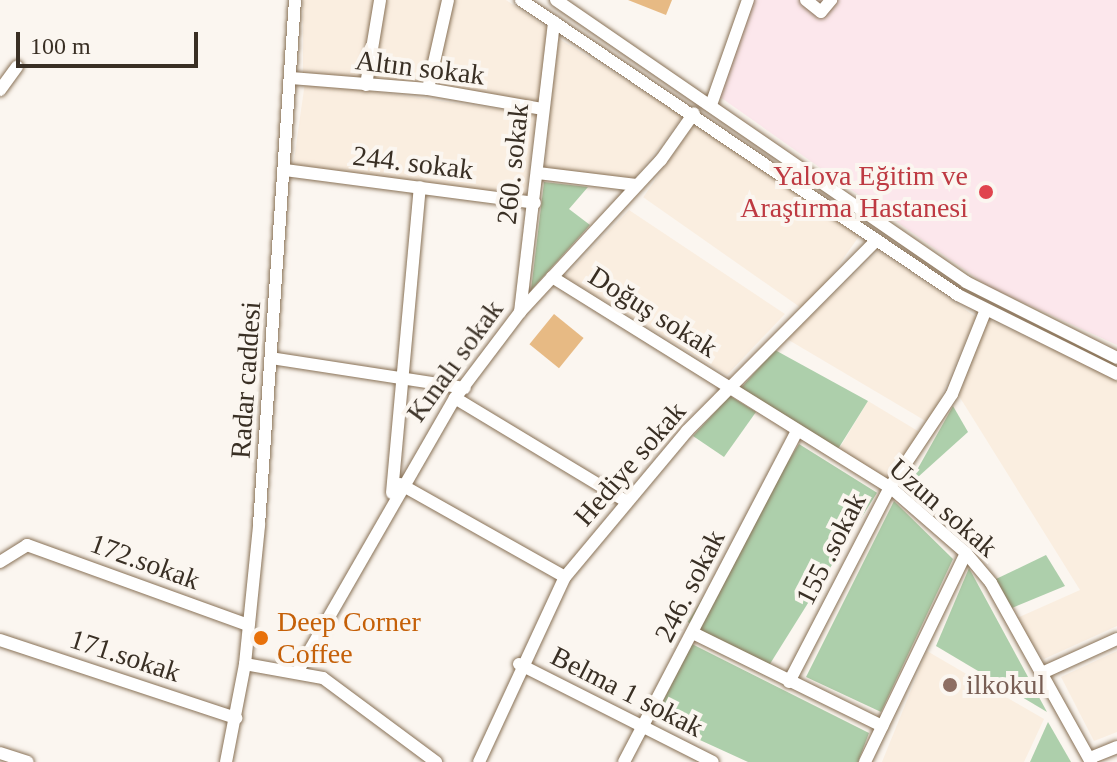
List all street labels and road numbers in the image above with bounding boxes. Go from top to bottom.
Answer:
street label: Altın sokak [353,43,487,93]
street label: 260. sokak [490,102,536,226]
street label: 244. sokak [351,139,475,187]
street label: Doğuş sokak [582,259,724,365]
street label: Kınalı sokak [400,294,510,428]
street label: Radar caddesi [224,300,268,460]
street label: Hediye sokak [567,395,693,533]
street label: Uzun sokak [882,452,1004,564]
street label: 155 .sokak [788,487,874,611]
street label: 246. sokak [647,524,733,648]
street label: 172.sokak [86,527,204,597]
street label: 171.sokak [65,622,185,690]
street label: Belma 1 sokak [545,639,709,745]

